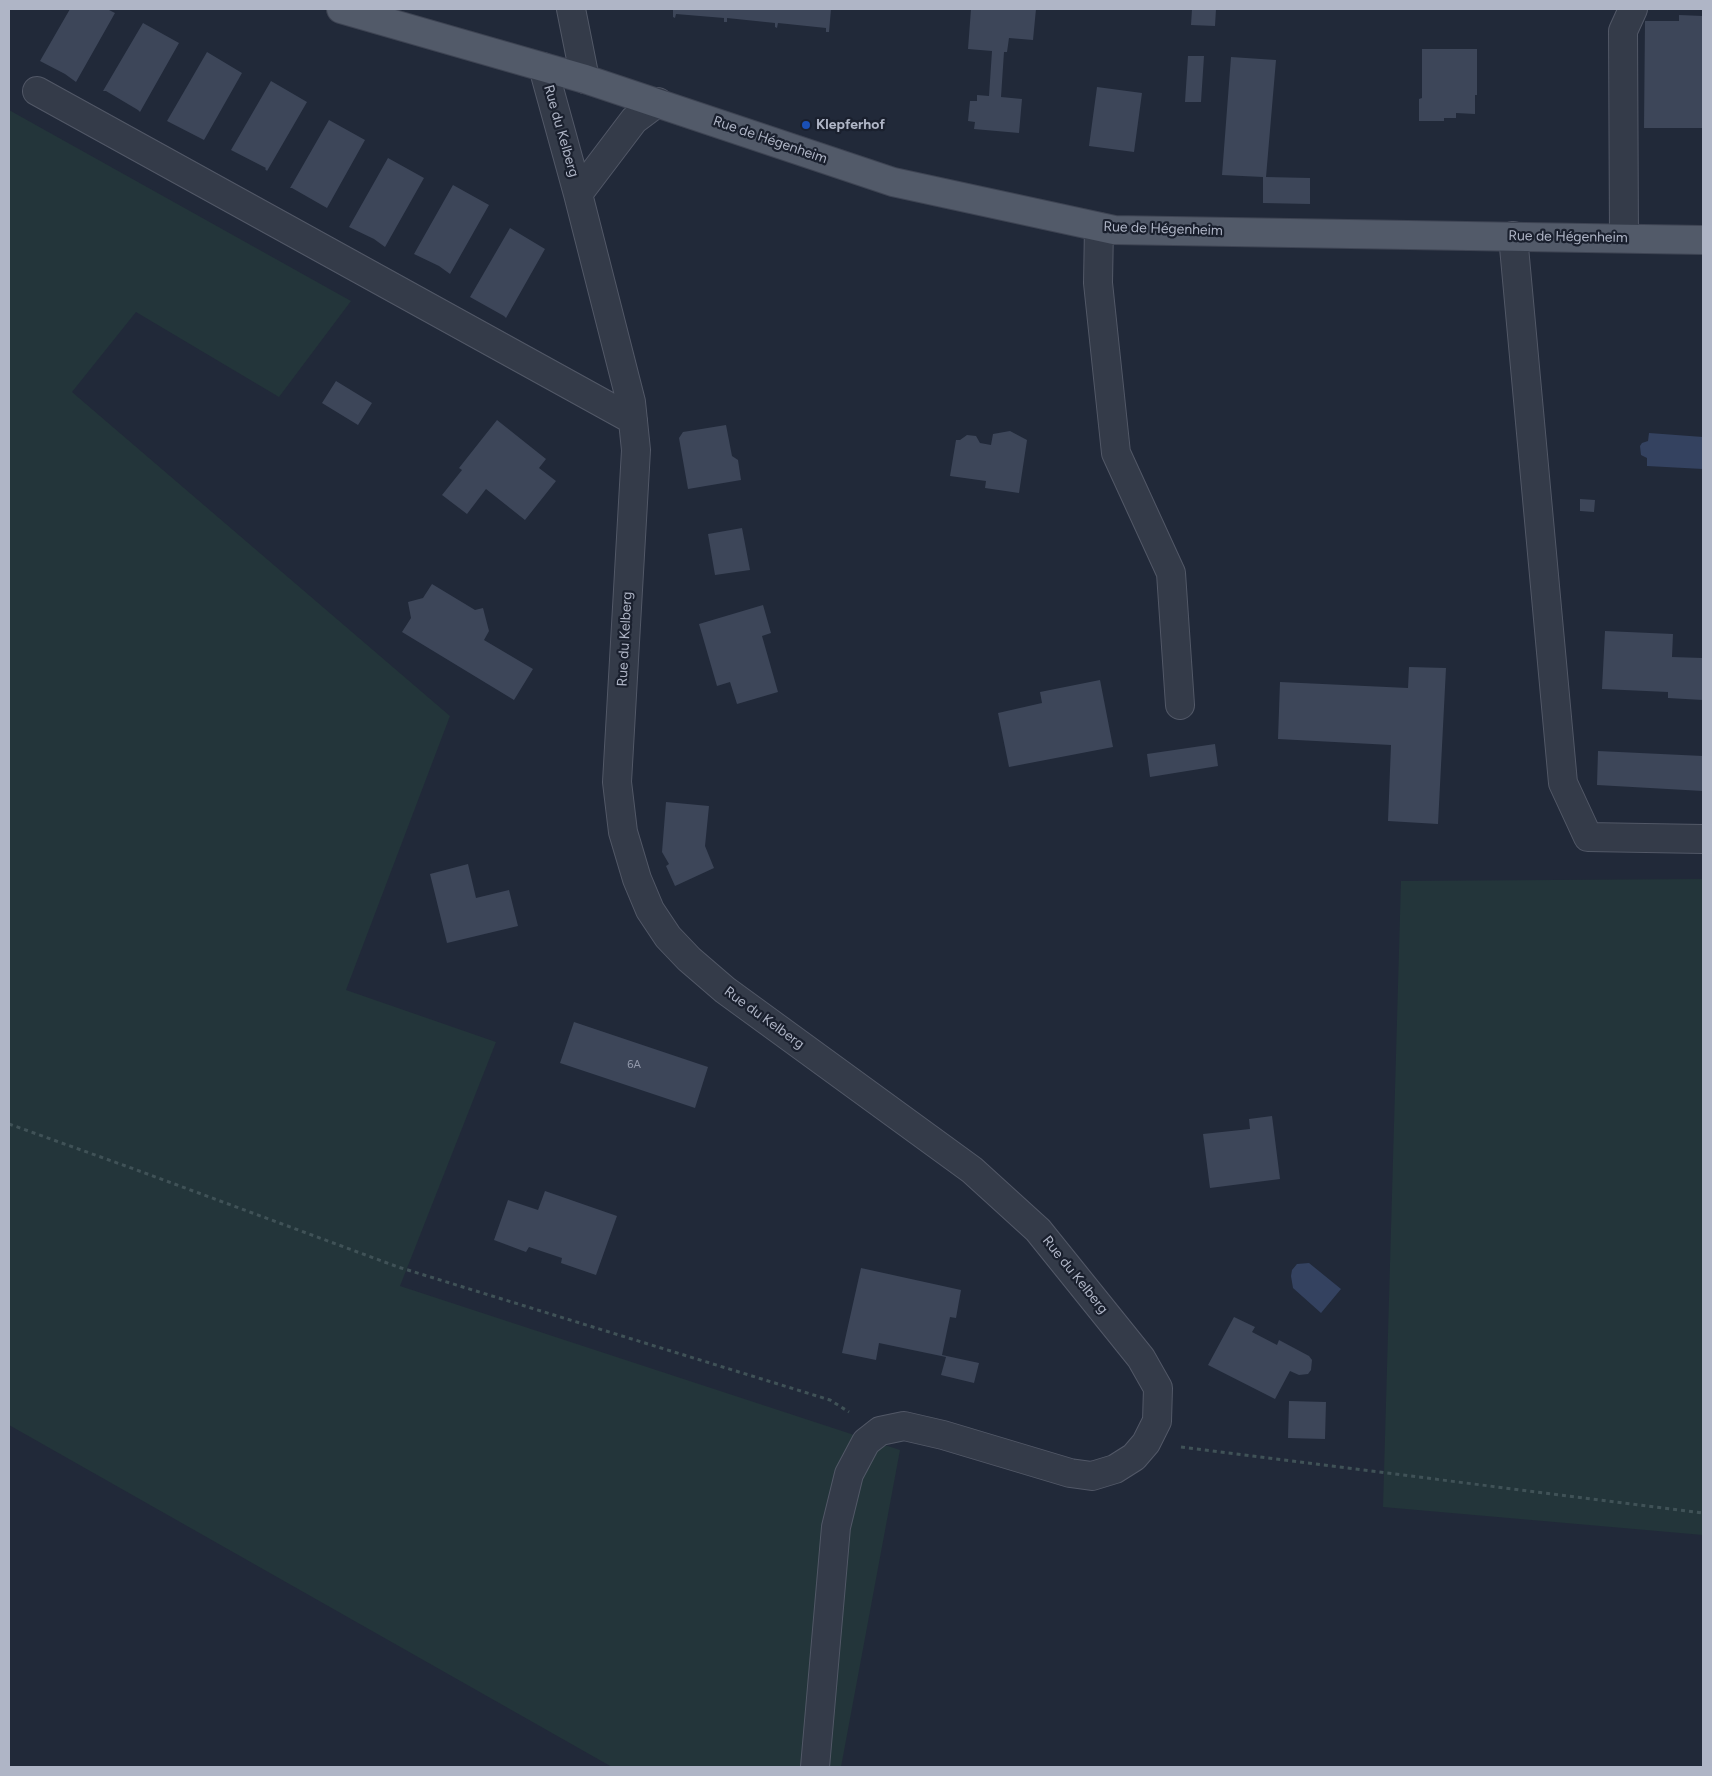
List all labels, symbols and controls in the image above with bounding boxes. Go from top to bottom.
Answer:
street label: Rue du Kelberg [540,83,582,179]
street label: Rue de Hégenheim [711,113,829,167]
place label: Klepferhof [816,117,885,133]
marker: Klepferhof [800,119,812,131]
street label: Rue de Hégenheim [1103,219,1223,239]
street label: Rue de Hégenheim [1508,228,1628,246]
street label: Rue du Kelberg [614,591,636,687]
street label: Rue du Kelberg [721,983,807,1053]
house number: 6A [627,1058,641,1072]
street label: Rue du Kelberg [1039,1233,1111,1317]

